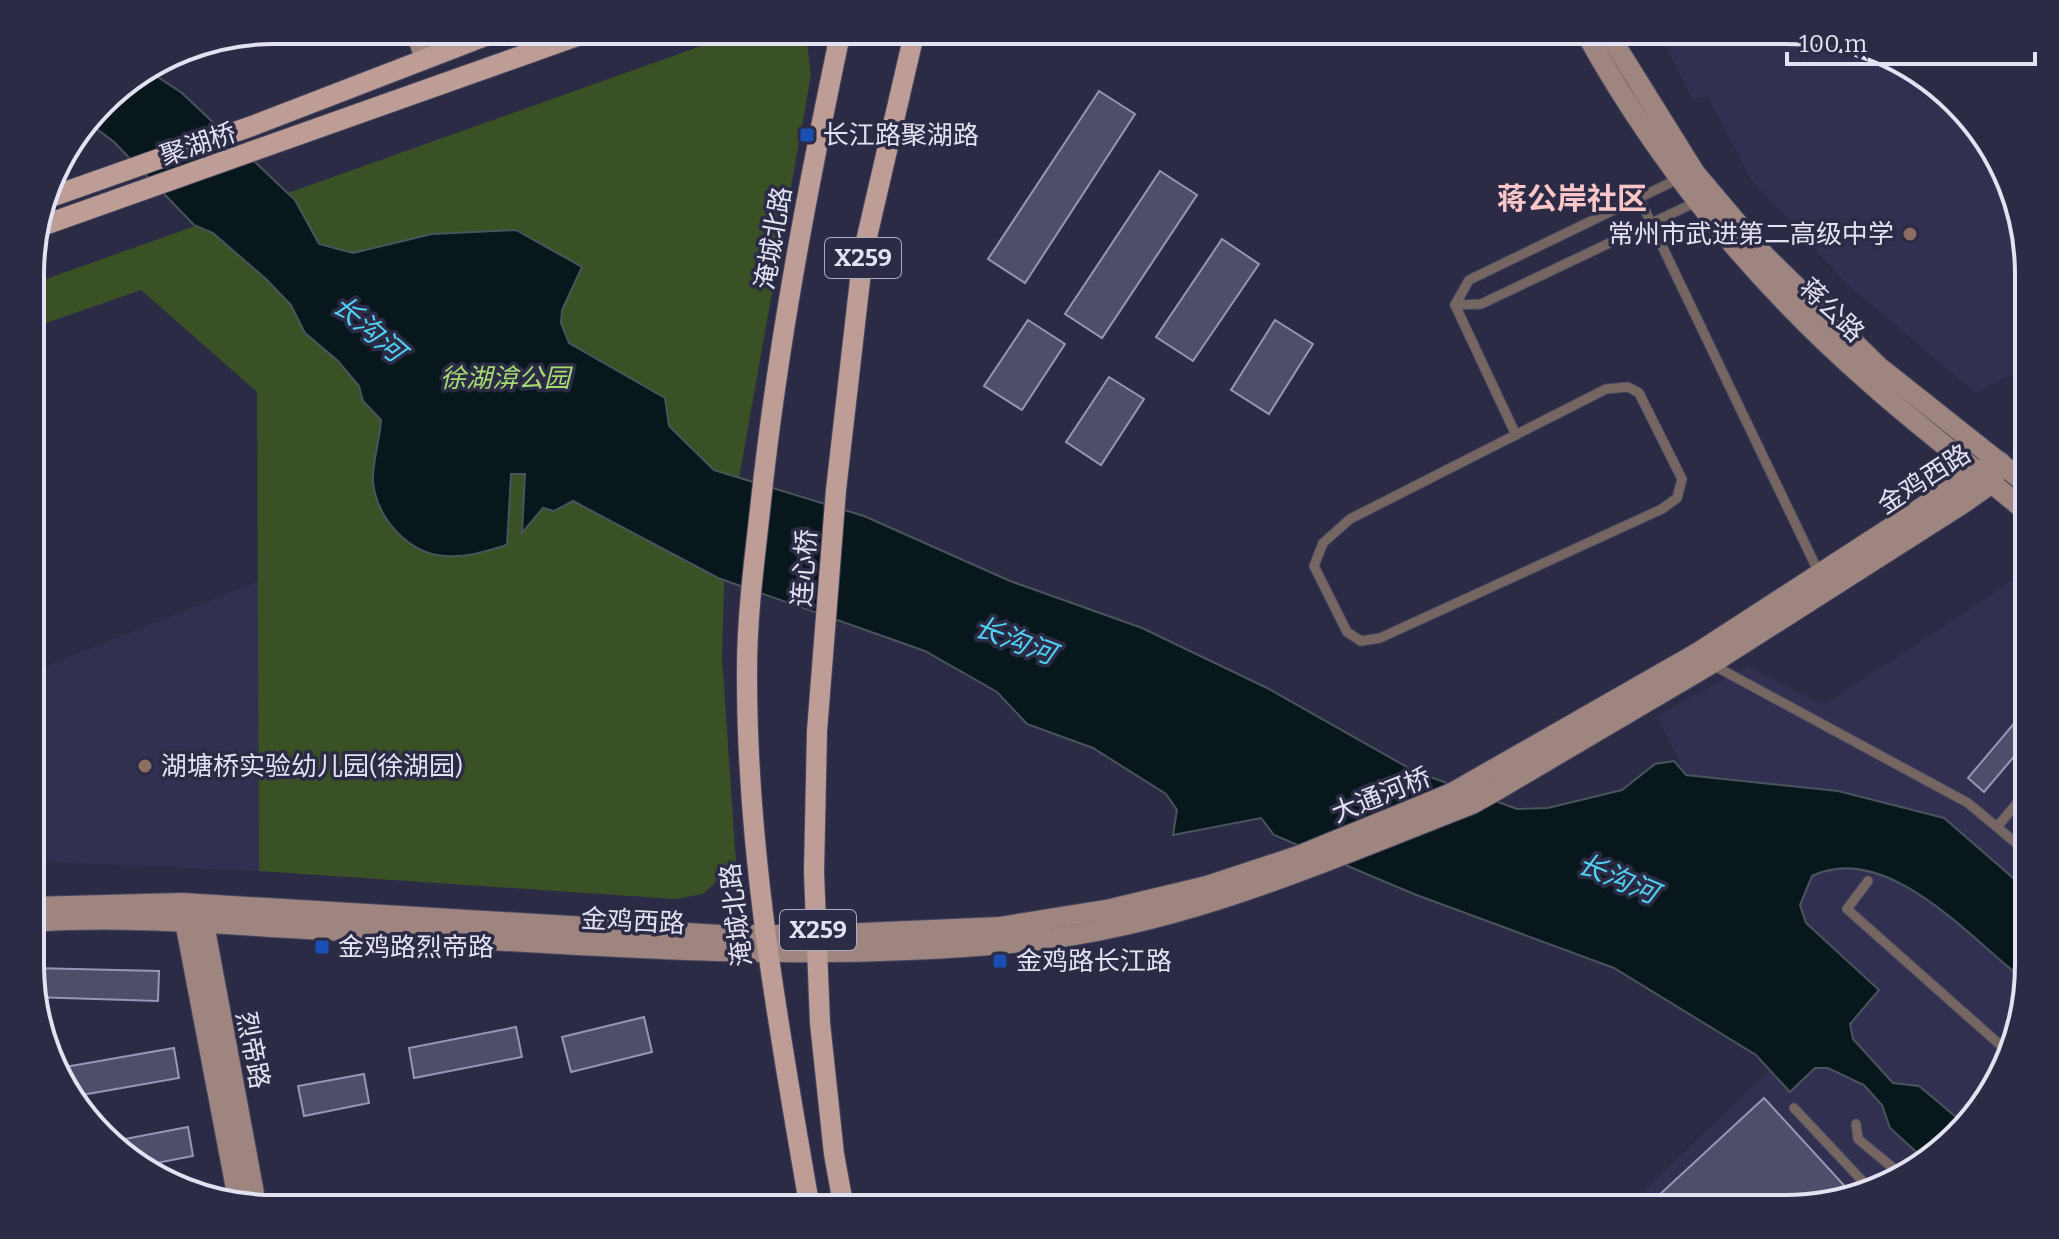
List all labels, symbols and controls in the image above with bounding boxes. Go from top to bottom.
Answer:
scale bar [1787,16,2035,66]
text: 100 m [1799,30,1867,58]
street label: 聚湖桥 [156,117,240,172]
place label: 长江路聚湖路 [823,120,979,151]
marker: 长江路聚湖路 [798,126,816,144]
district label: 蒋公岸社区 [1497,181,1647,217]
street label: 淹城北路 [749,184,798,292]
place label: 常州市武进第二高级中学 [1608,219,1894,250]
marker: 常州市武进第二高级中学 [1901,225,1919,243]
road number: X259 [825,238,901,278]
street label: 蒋公路 [1793,272,1870,349]
water label: 长沟河 [326,288,415,372]
park label: 徐湖渰公园 [440,363,574,394]
street label: 金鸡西路 [1872,438,1976,521]
street label: 连心桥 [786,528,823,608]
water label: 长沟河 [970,610,1065,673]
place label: 湖塘桥实验幼儿园(徐湖园) [161,751,463,782]
marker: 湖塘桥实验幼儿园(徐湖园) [136,757,154,775]
street label: 大通河桥 [1327,762,1435,829]
water label: 长沟河 [1573,847,1668,912]
street label: 淹城北路 [715,861,758,968]
street label: 金鸡西路 [580,903,686,940]
road number: X259 [780,910,856,950]
place label: 金鸡路烈帝路 [338,932,494,963]
marker: 金鸡路烈帝路 [313,938,331,956]
place label: 金鸡路长江路 [1016,946,1172,977]
marker: 金鸡路长江路 [991,952,1009,970]
street label: 烈帝路 [230,1009,275,1091]

